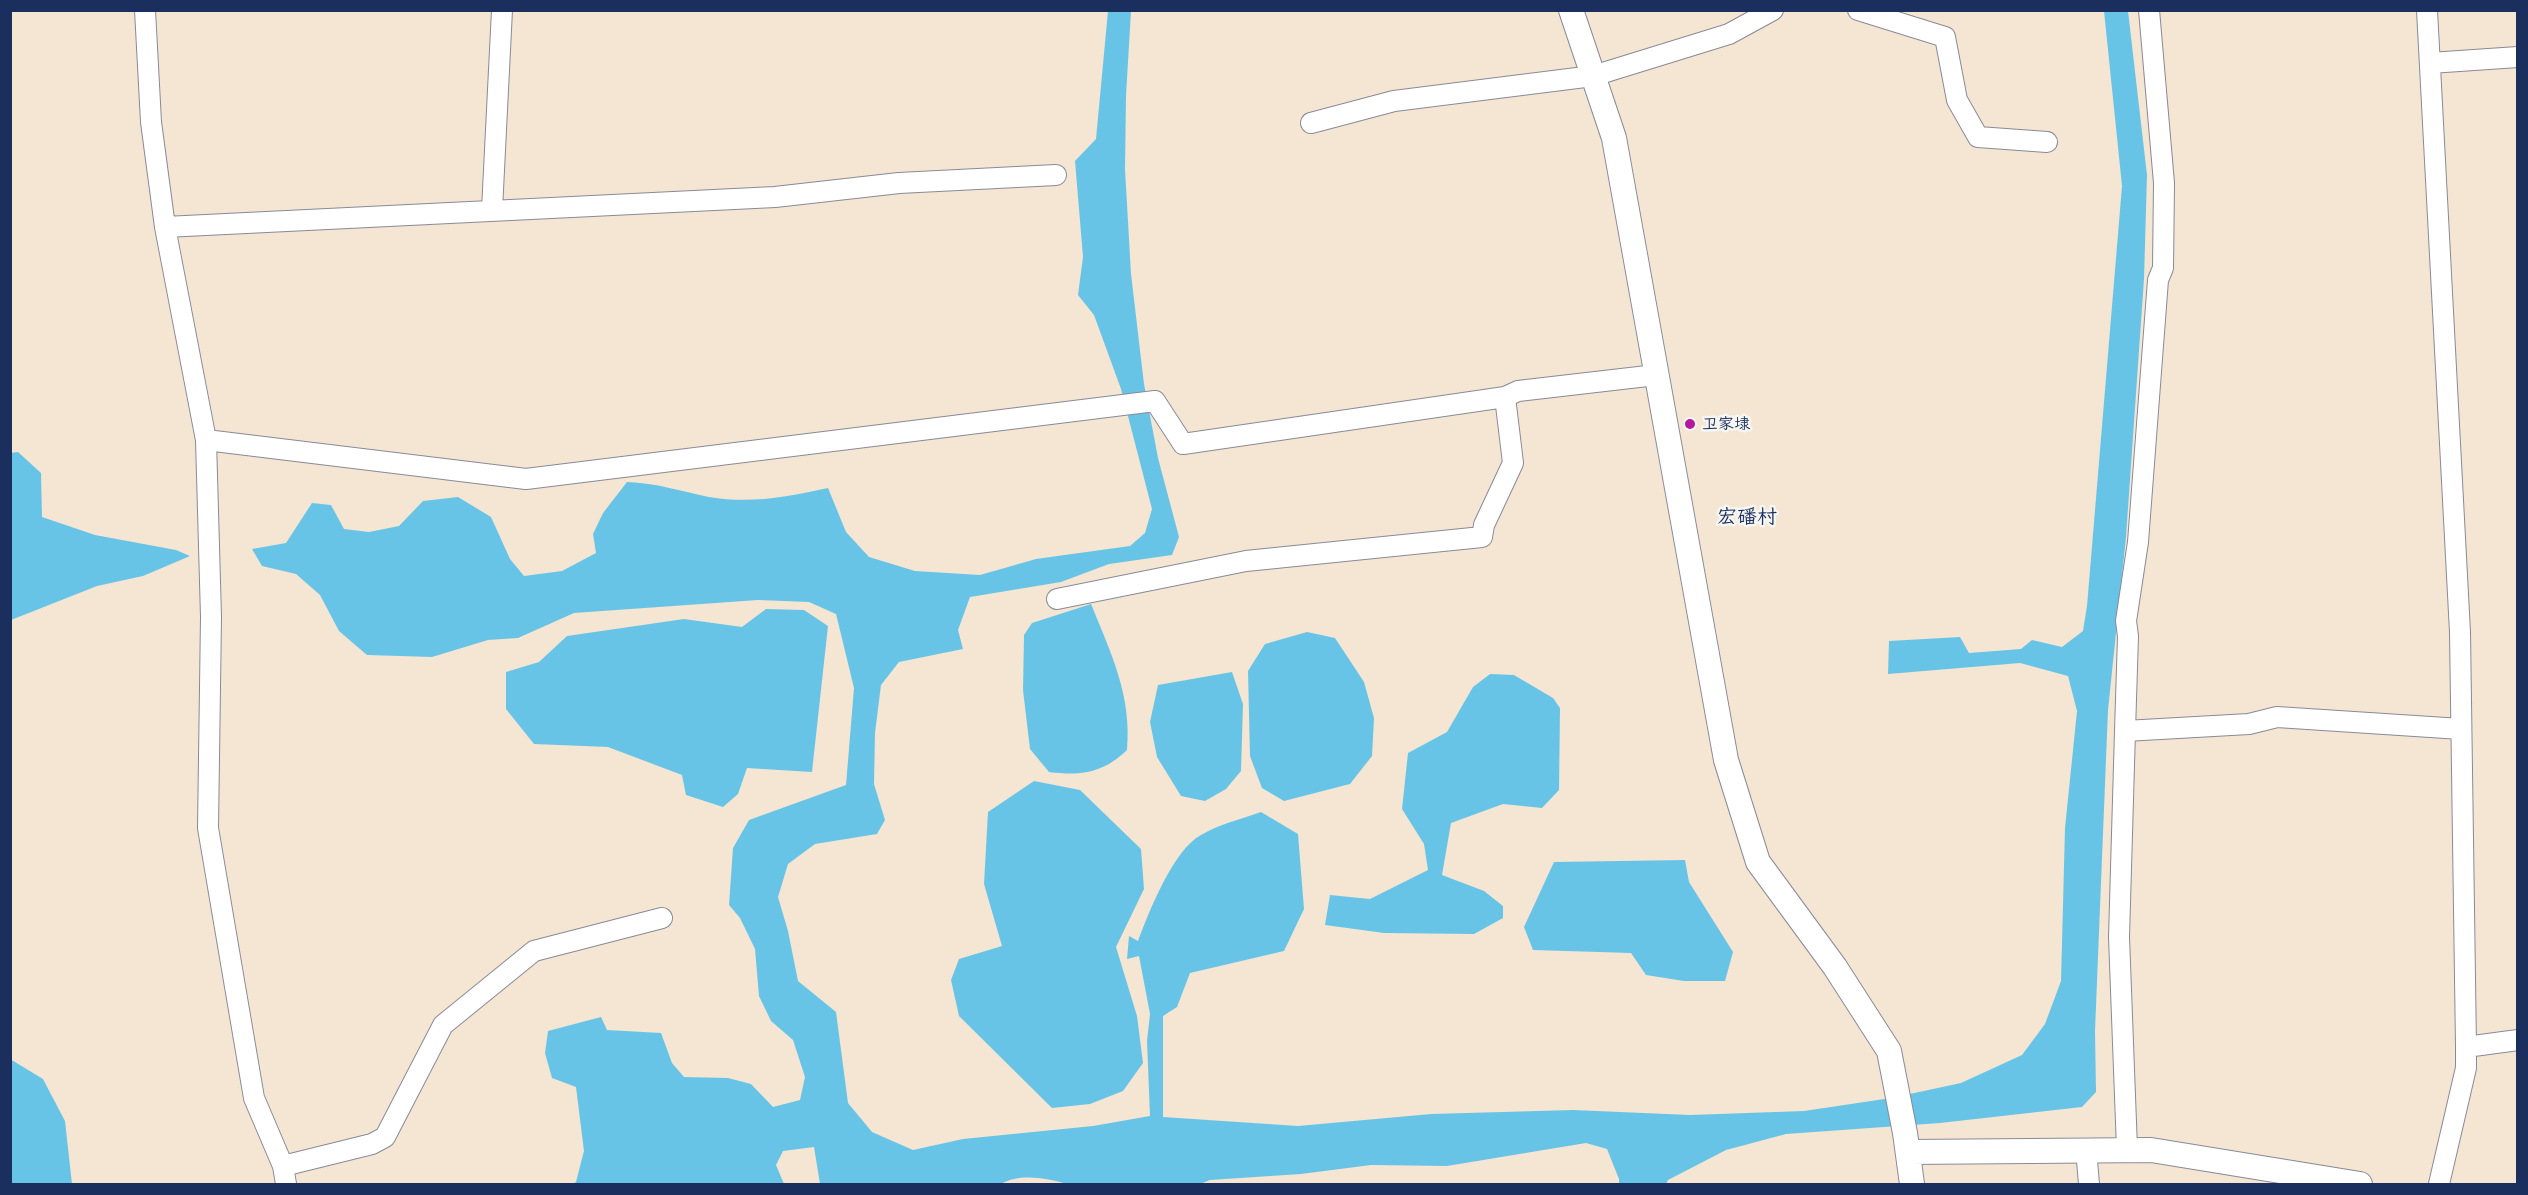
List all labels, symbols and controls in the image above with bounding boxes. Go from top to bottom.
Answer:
place label: 卫家埭 [1702,414,1750,434]
marker: 卫家埭 [1683,417,1697,431]
district label: 宏磻村 [1717,505,1777,529]

